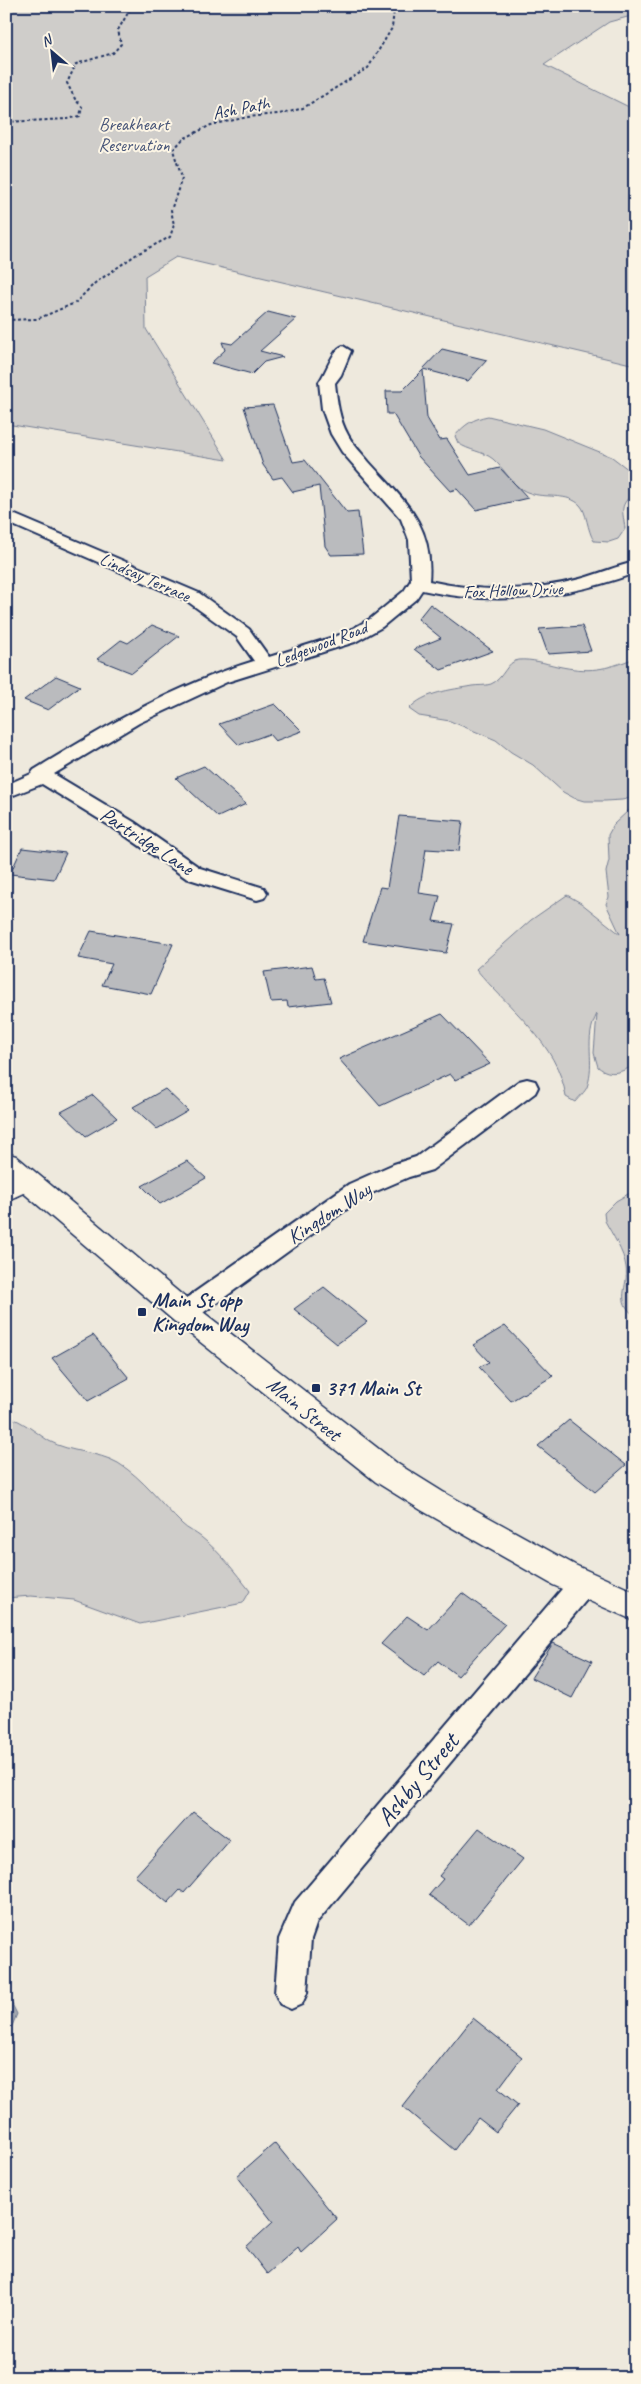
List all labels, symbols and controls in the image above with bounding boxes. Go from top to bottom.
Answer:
north arrow [28,28,78,78]
text: N [38,30,56,51]
street label: Ash Path [211,91,273,124]
park label: Breakheart Reservation [98,113,171,156]
street label: Lindsay Terrace [97,547,195,607]
street label: Fox Hollow Drive [463,577,564,603]
street label: Ledgewood Road [272,615,373,672]
street label: Partridge Lane [95,801,200,881]
street label: Kingdom Way [282,1175,377,1250]
place label: Main St opp Kingdom Way [152,1287,250,1338]
marker: Main St opp Kingdom Way [136,1306,148,1318]
street label: Main Street [262,1371,348,1448]
place label: 371 Main St [326,1375,423,1401]
marker: 371 Main St [310,1382,322,1394]
street label: Ashby Street [370,1725,468,1833]

